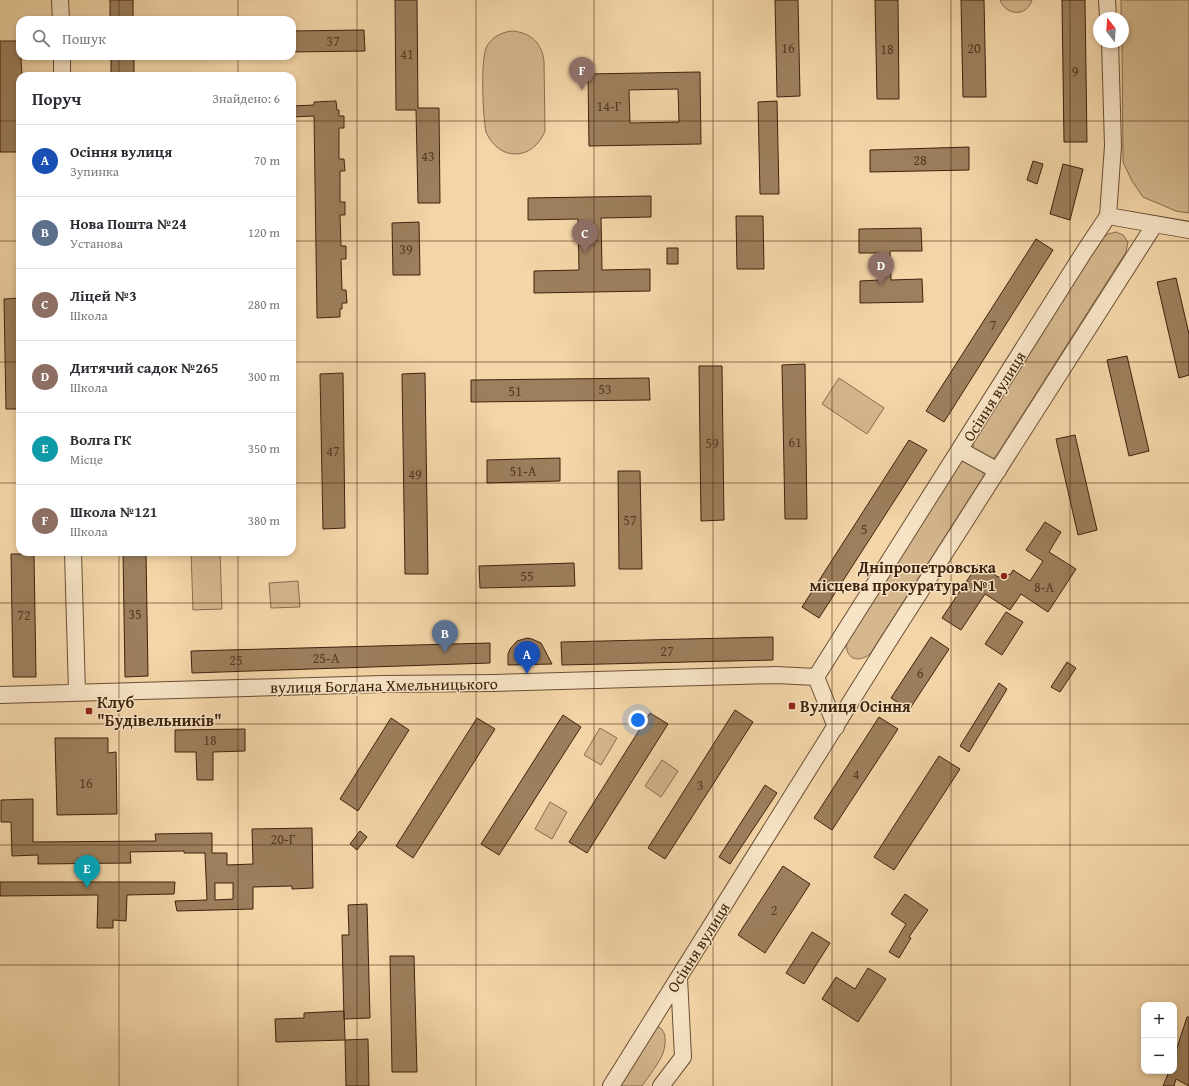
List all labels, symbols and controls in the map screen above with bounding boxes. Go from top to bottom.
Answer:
north arrow [1093,12,1129,48]
search box [16,16,296,60]
icon: search [30,27,52,49]
text: Пошук [62,28,106,49]
house number: 37 [326,31,340,51]
house number: 16 [781,38,795,58]
house number: 20 [967,38,981,58]
house number: 18 [880,39,894,59]
house number: 41 [400,44,414,64]
pin: F [569,57,595,90]
house number: 9 [1072,61,1079,81]
text: Поруч [32,86,81,111]
text: Знайдено: 6 [212,89,280,108]
house number: 14-Г [596,96,622,116]
text: Осіння вулиця [70,141,172,162]
house number: 43 [421,146,435,166]
house number: 28 [913,150,927,170]
text: A [41,151,49,170]
text: 70 m [254,151,280,170]
text: Зупинка [70,162,119,181]
text: Нова Пошта №24 [70,213,187,234]
pin: C [572,220,598,253]
text: B [41,223,49,242]
text: 120 m [248,223,280,242]
text: Установа [70,234,123,253]
house number: 39 [399,239,413,259]
pin: D [868,252,894,285]
text: Ліцей №3 [70,285,137,306]
text: C [41,295,49,314]
text: 280 m [248,295,280,314]
text: Школа [70,306,108,325]
house number: 7 [990,315,997,335]
street label: Осіння вулиця [957,346,1031,446]
text: Дитячий садок №265 [70,357,219,378]
text: D [41,367,49,386]
text: 300 m [248,367,280,386]
text: Школа [70,378,108,397]
house number: 53 [598,379,612,399]
house number: 51 [508,381,522,401]
text: Волга ГК [70,429,132,450]
house number: 61 [788,432,802,452]
house number: 59 [705,433,719,453]
text: E [42,439,48,458]
text: 350 m [248,439,280,458]
house number: 47 [326,441,340,461]
text: Місце [70,450,103,469]
house number: 51-А [510,461,537,481]
house number: 49 [408,464,422,484]
text: Школа №121 [70,501,157,522]
house number: 57 [623,510,637,530]
text: F [42,511,48,530]
text: 380 m [248,511,280,530]
house number: 5 [861,519,867,539]
text: Школа [70,522,108,541]
place label: Дніпропетровська місцева прокуратура №1 [810,555,997,597]
house number: 55 [520,566,534,586]
marker: Дніпропетровська місцева прокуратура №1 [999,571,1009,581]
house number: 8-А [1034,577,1055,597]
house number: 35 [128,604,142,624]
house number: 72 [17,605,31,625]
pin: B [432,620,458,653]
pin: A [514,641,540,674]
house number: 27 [660,641,674,661]
house number: 25-А [313,648,340,668]
house number: 25 [229,650,243,670]
house number: 6 [917,663,924,683]
street label: вулиця Богдана Хмельницького [270,671,498,699]
place label: Клуб "Будівельників" [97,690,222,732]
place label: Вулиця Осіння [800,694,911,718]
marker: Вулиця Осіння [787,701,797,711]
marker: Клуб "Будівельників" [84,706,94,716]
your location [628,710,648,730]
house number: 18 [203,730,217,750]
house number: 4 [853,764,860,784]
house number: 16 [79,773,93,793]
house number: 3 [697,775,703,795]
house number: 20-Г [270,829,296,849]
pin: E [74,855,100,888]
street label: Осіння вулиця [661,897,735,997]
house number: 2 [771,900,777,920]
map controls [1141,1002,1177,1074]
button: + [1141,1002,1177,1038]
button: − [1141,1038,1177,1074]

